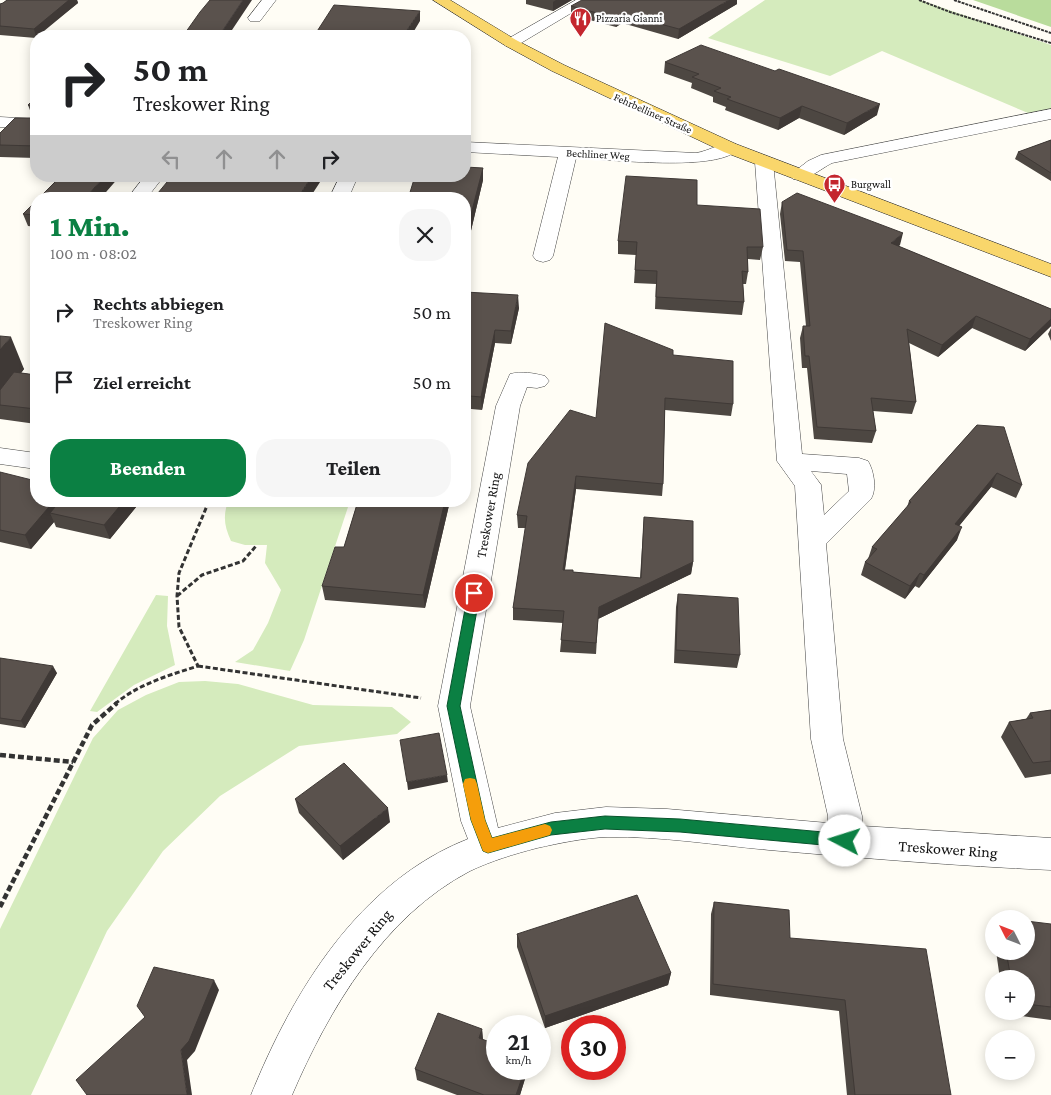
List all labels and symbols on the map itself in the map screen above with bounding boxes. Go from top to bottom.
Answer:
restaurant icon: Pizzaria Gianni [568,6,592,37]
place label: Pizzaria Gianni [596,12,663,24]
street label: Fehrbelliner Straße [612,90,694,136]
street label: Bechliner Weg [566,146,631,163]
bus stop icon: Burgwall [823,172,847,203]
place label: Burgwall [851,178,891,191]
street label: Treskower Ring [473,471,503,559]
pin [453,572,495,614]
position arrow [818,814,870,866]
street label: Treskower Ring [898,837,998,862]
street label: Treskower Ring [319,906,396,995]
north arrow [985,910,1035,960]
speed limit sign: 30 [561,1015,626,1080]

